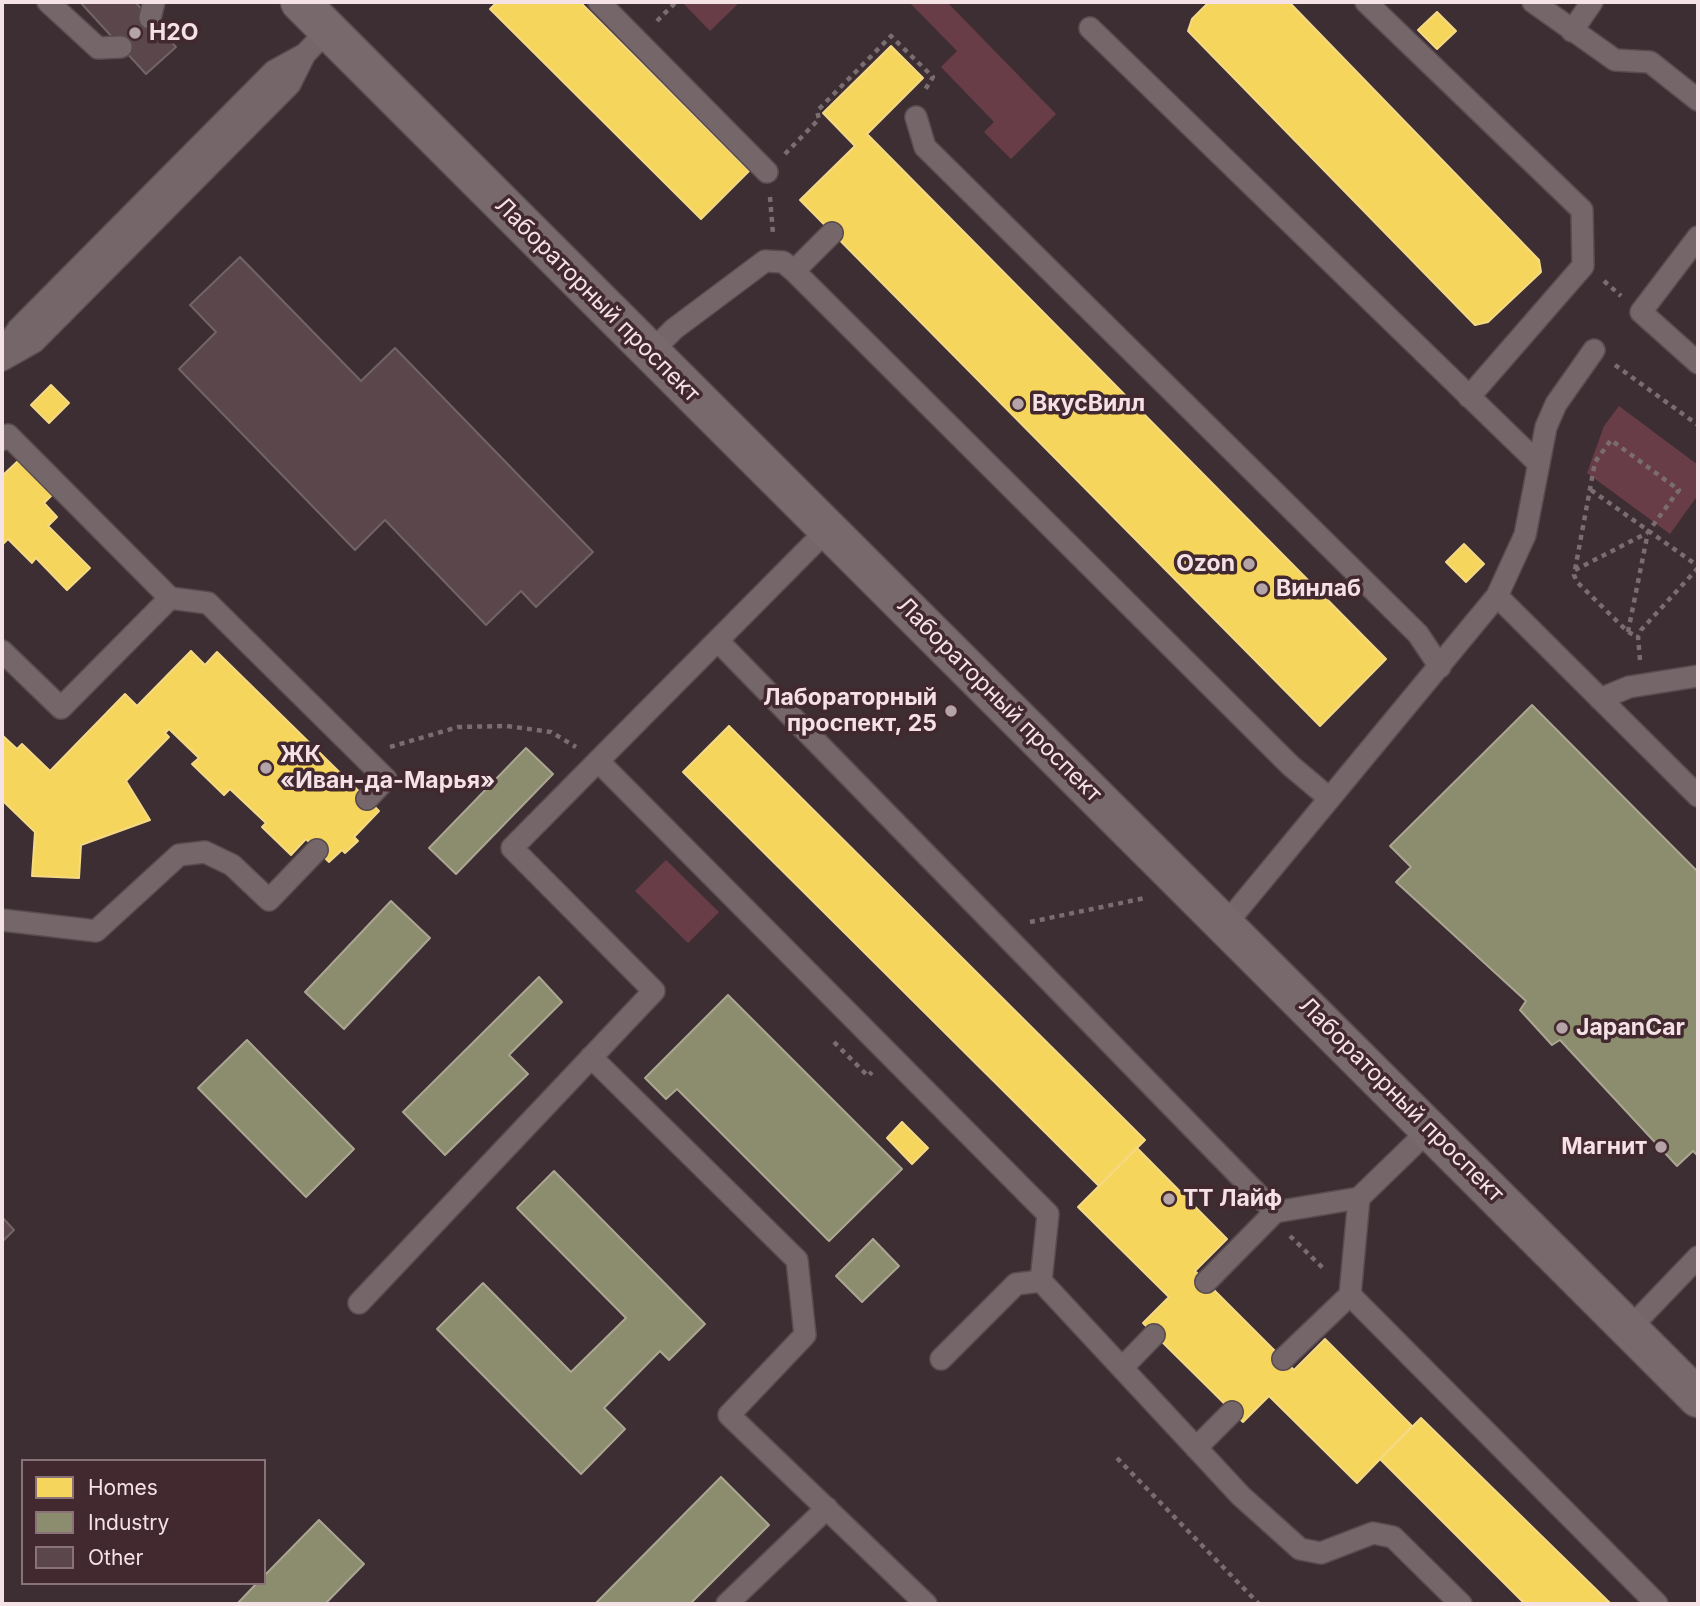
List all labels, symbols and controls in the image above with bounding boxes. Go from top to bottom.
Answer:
place label: H2O [149,19,198,47]
marker: H2O [127,25,143,41]
street label: Лабораторный проспект [489,192,705,408]
place label: ВкусВилл [1032,390,1145,418]
marker: ВкусВилл [1010,396,1026,412]
place label: Ozon [1176,550,1235,578]
marker: Ozon [1241,556,1257,572]
place label: Винлаб [1276,575,1361,603]
marker: Винлаб [1254,581,1270,597]
street label: Лабораторный проспект [891,592,1107,808]
place label: Лабораторный проспект, 25 [763,684,937,738]
marker: Лабораторный проспект, 25 [943,703,959,719]
place label: ЖК «Иван-да-Марья» [280,741,495,795]
marker: ЖК «Иван-да-Марья» [258,760,274,776]
street label: Лабораторный проспект [1293,992,1509,1208]
place label: JapanCar [1576,1014,1685,1042]
marker: JapanCar [1554,1020,1570,1036]
place label: Магнит [1561,1133,1647,1161]
marker: Магнит [1653,1139,1669,1155]
place label: ТТ Лайф [1183,1185,1282,1213]
marker: ТТ Лайф [1161,1191,1177,1207]
legend [21,1459,266,1585]
text: Homes [88,1475,158,1500]
text: Industry [88,1510,169,1535]
text: Other [88,1545,144,1570]

